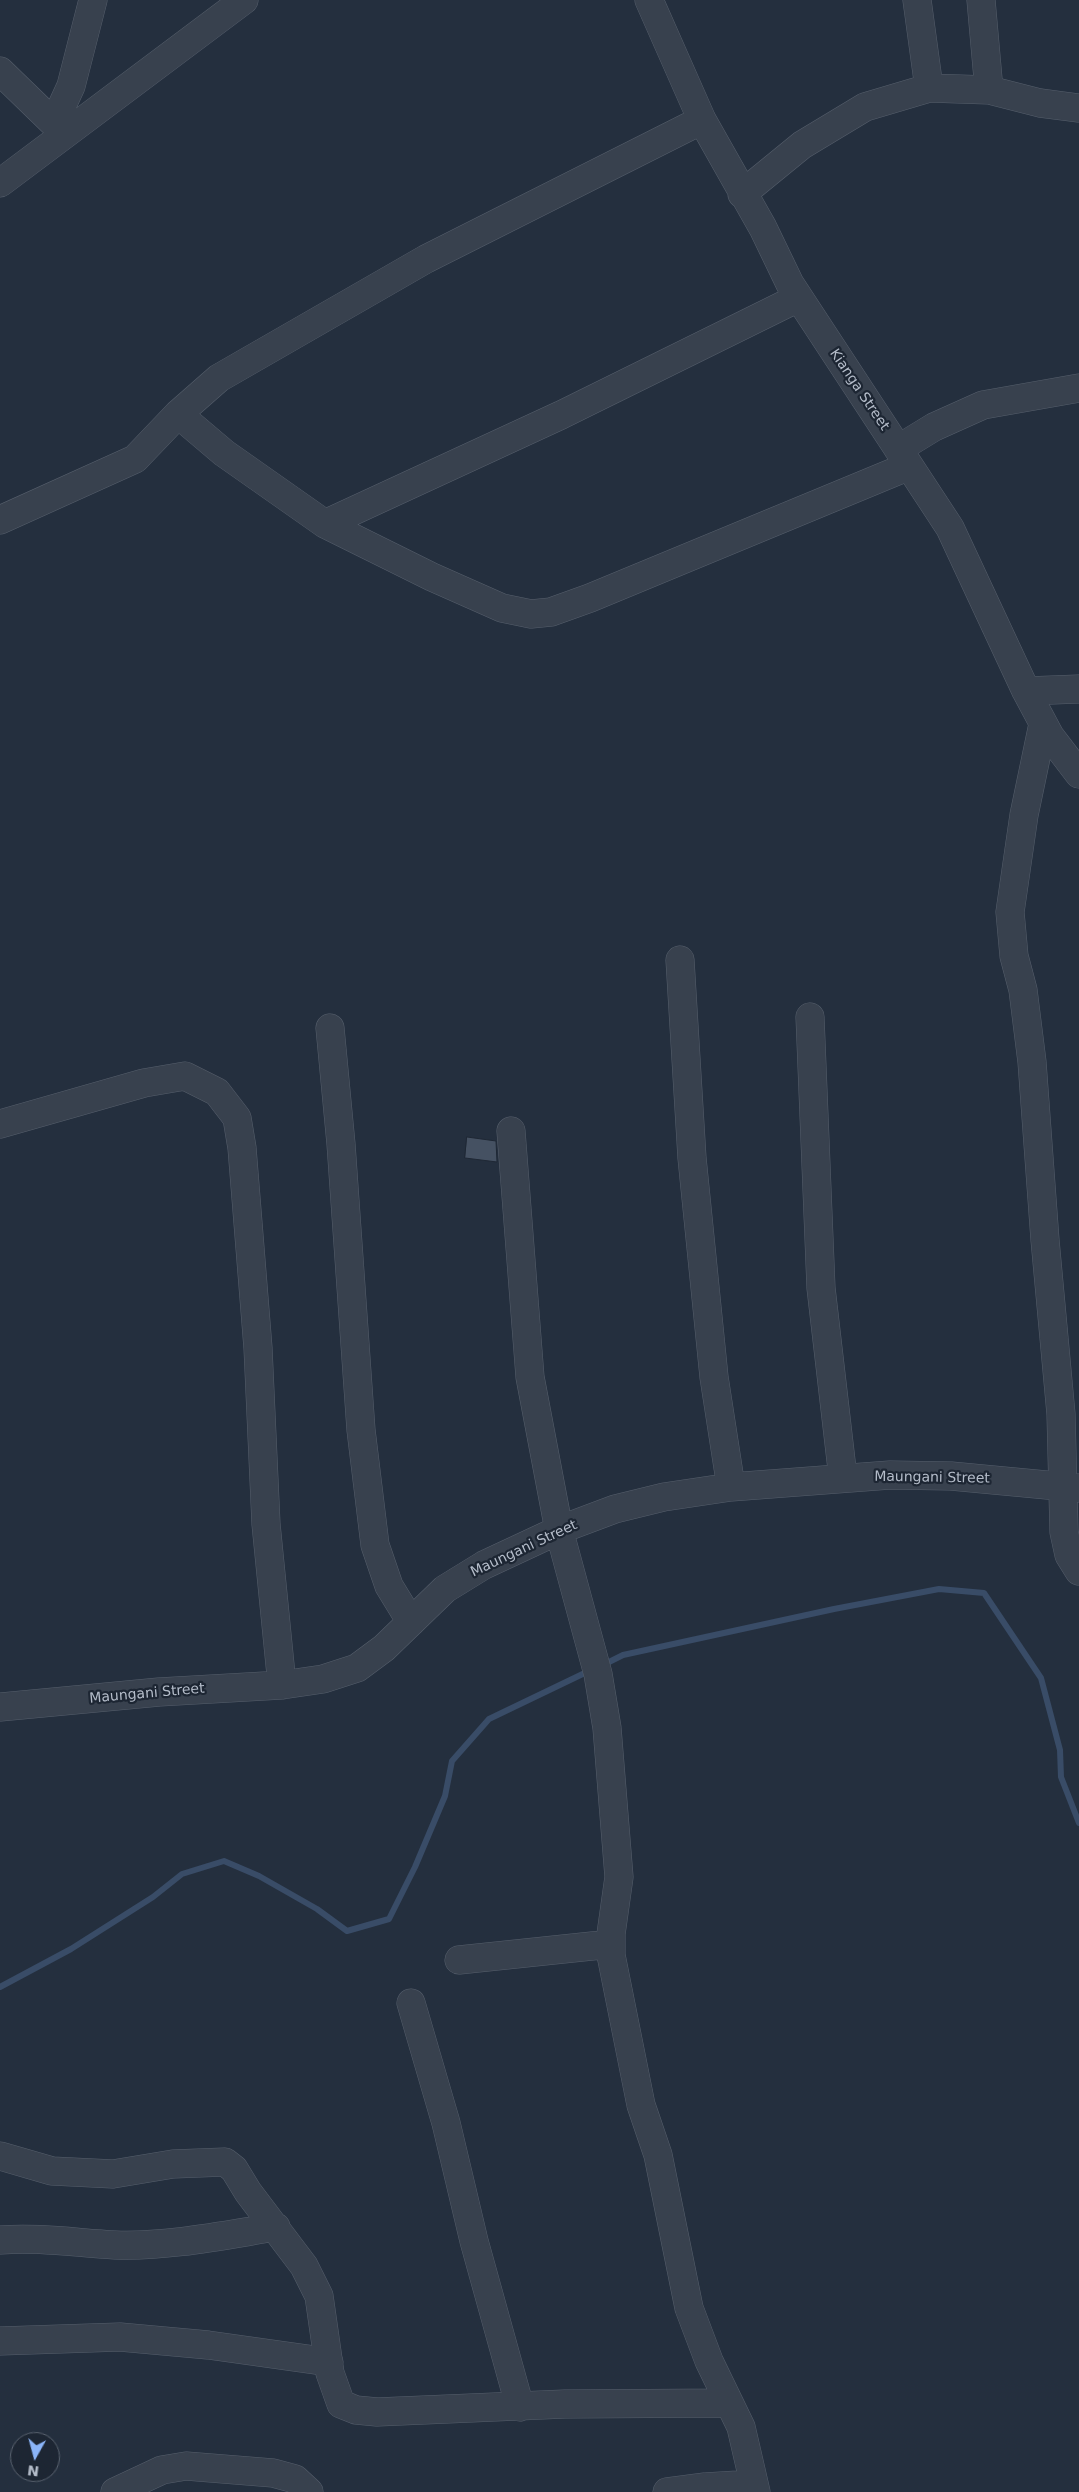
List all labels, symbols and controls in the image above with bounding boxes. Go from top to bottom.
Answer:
street label: Kianga Street [825,346,893,434]
street label: Maungani Street [874,1469,990,1487]
street label: Maungani Street [468,1517,580,1581]
street label: Maungani Street [89,1681,205,1707]
north arrow [10,2432,60,2482]
text: N [27,2462,40,2480]

